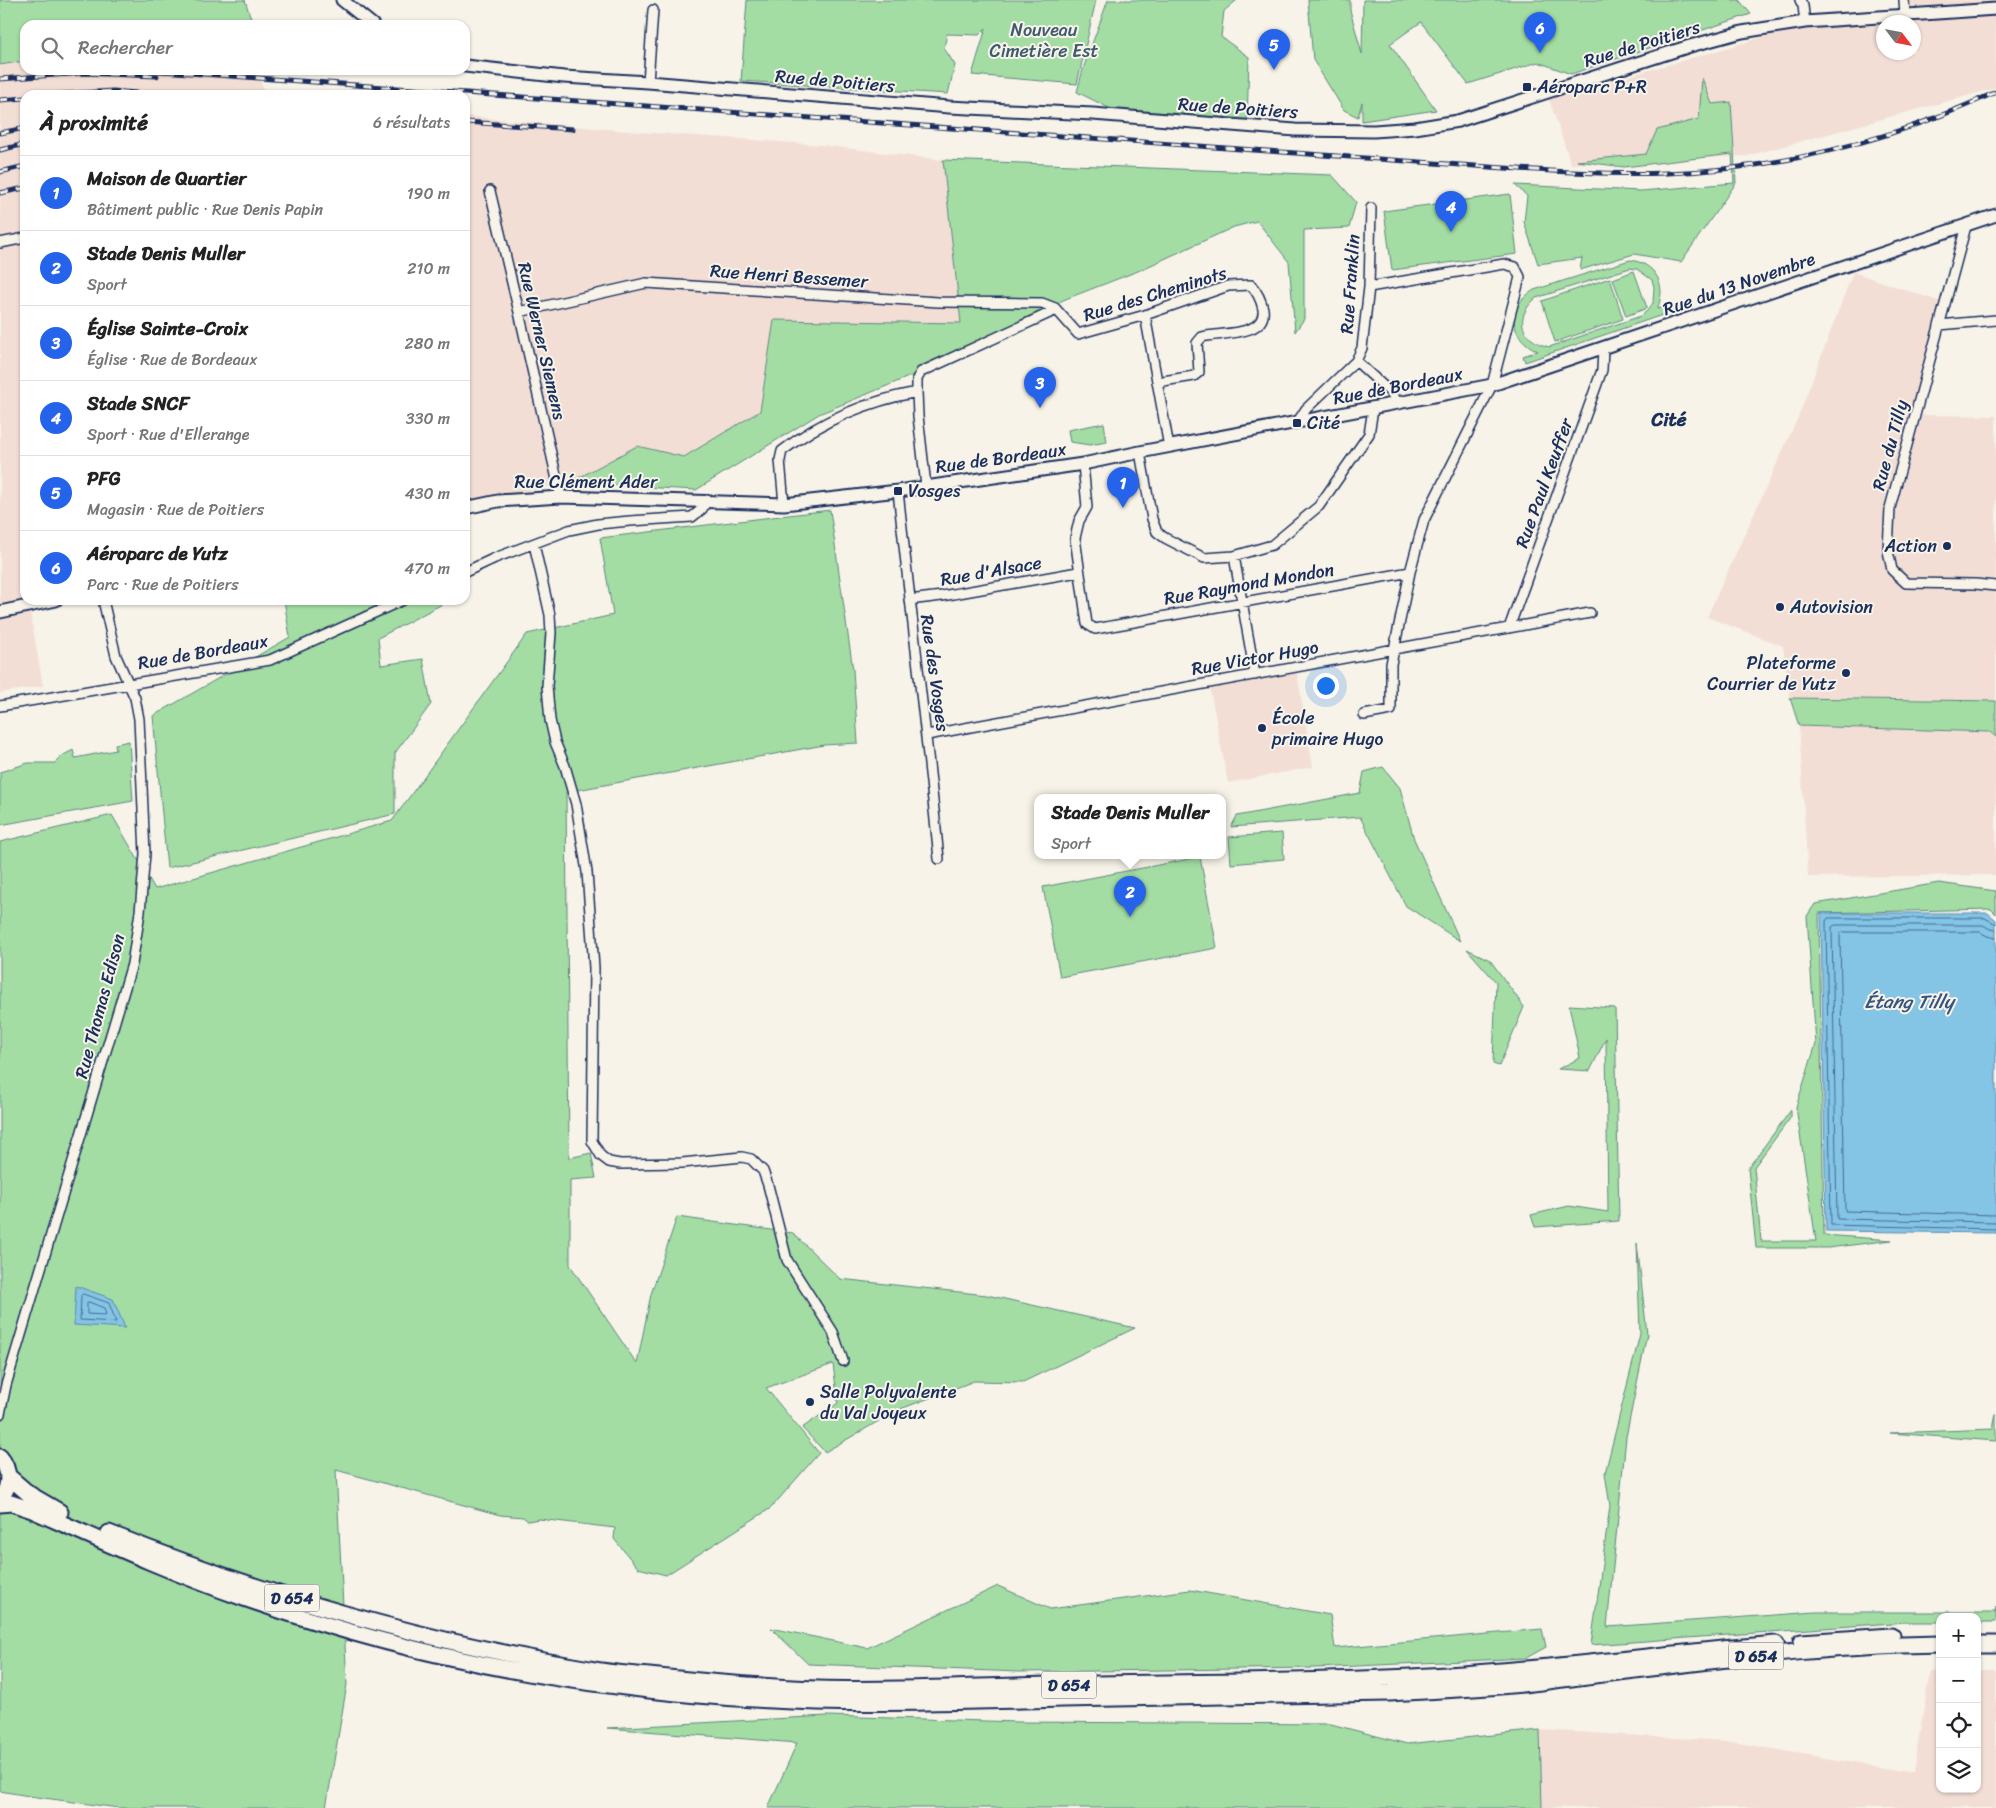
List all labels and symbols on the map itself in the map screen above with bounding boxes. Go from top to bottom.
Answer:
street label: Rue de Poitiers [1580,11,1705,77]
pin: 6 [1524,12,1556,53]
park label: Nouveau Cimetière Est [990,14,1099,67]
north arrow [1876,15,1921,60]
pin: 5 [1258,29,1290,70]
street label: Rue de Poitiers [774,60,897,102]
place label: Aéroparc P+R [1536,71,1647,103]
marker: Aéroparc P+R [1521,81,1533,93]
street label: Rue de Poitiers [1177,88,1300,128]
pin: 4 [1435,191,1467,232]
street label: Rue Franklin [1331,233,1369,335]
street label: Rue du 13 Novembre [1658,243,1820,325]
street label: Rue Henri Bessemer [709,255,871,298]
street label: Rue des Cheminots [1079,257,1231,331]
street label: Rue Werner Siemens [508,259,576,424]
street label: Rue de Bordeaux [1330,358,1467,414]
pin: 3 [1024,367,1056,408]
street label: Rue du Tilly [1863,395,1918,494]
district label: Cité [1650,403,1687,436]
place label: Cité [1307,407,1340,439]
street label: Rue Paul Keuffer [1506,412,1583,552]
marker: Cité [1291,417,1303,429]
street label: Rue de Bordeaux [933,433,1069,483]
street label: Rue Clément Ader [515,466,659,498]
pin: 1 [1107,467,1139,508]
place label: Vosges [908,475,961,507]
marker: Vosges [892,485,904,497]
place label: Action [1883,530,1937,562]
marker: Action [1941,540,1953,552]
street label: Rue d'Alsace [938,546,1044,596]
street label: Rue Raymond Mondon [1161,553,1337,615]
place label: Autovision [1789,591,1873,623]
marker: Autovision [1774,601,1786,613]
street label: Rue des Vosges [911,612,959,734]
street label: Rue de Bordeaux [135,625,271,679]
street label: Rue Victor Hugo [1189,631,1321,685]
place label: Plateforme Courrier de Yutz [1707,647,1836,700]
marker: Plateforme Courrier de Yutz [1840,667,1852,679]
your location [1313,673,1339,699]
place label: École primaire Hugo [1271,702,1383,755]
marker: École primaire Hugo [1256,722,1268,734]
pin: 2 [1114,876,1146,917]
street label: Rue Thomas Edison [65,930,135,1082]
water label: Étang Tilly [1864,985,1956,1018]
place label: Salle Polyvalente du Val Joyeux [820,1376,957,1429]
marker: Salle Polyvalente du Val Joyeux [804,1396,816,1408]
road number: D 654 [264,1585,320,1612]
road number: D 654 [1728,1642,1784,1670]
road number: D 654 [1042,1672,1096,1698]

